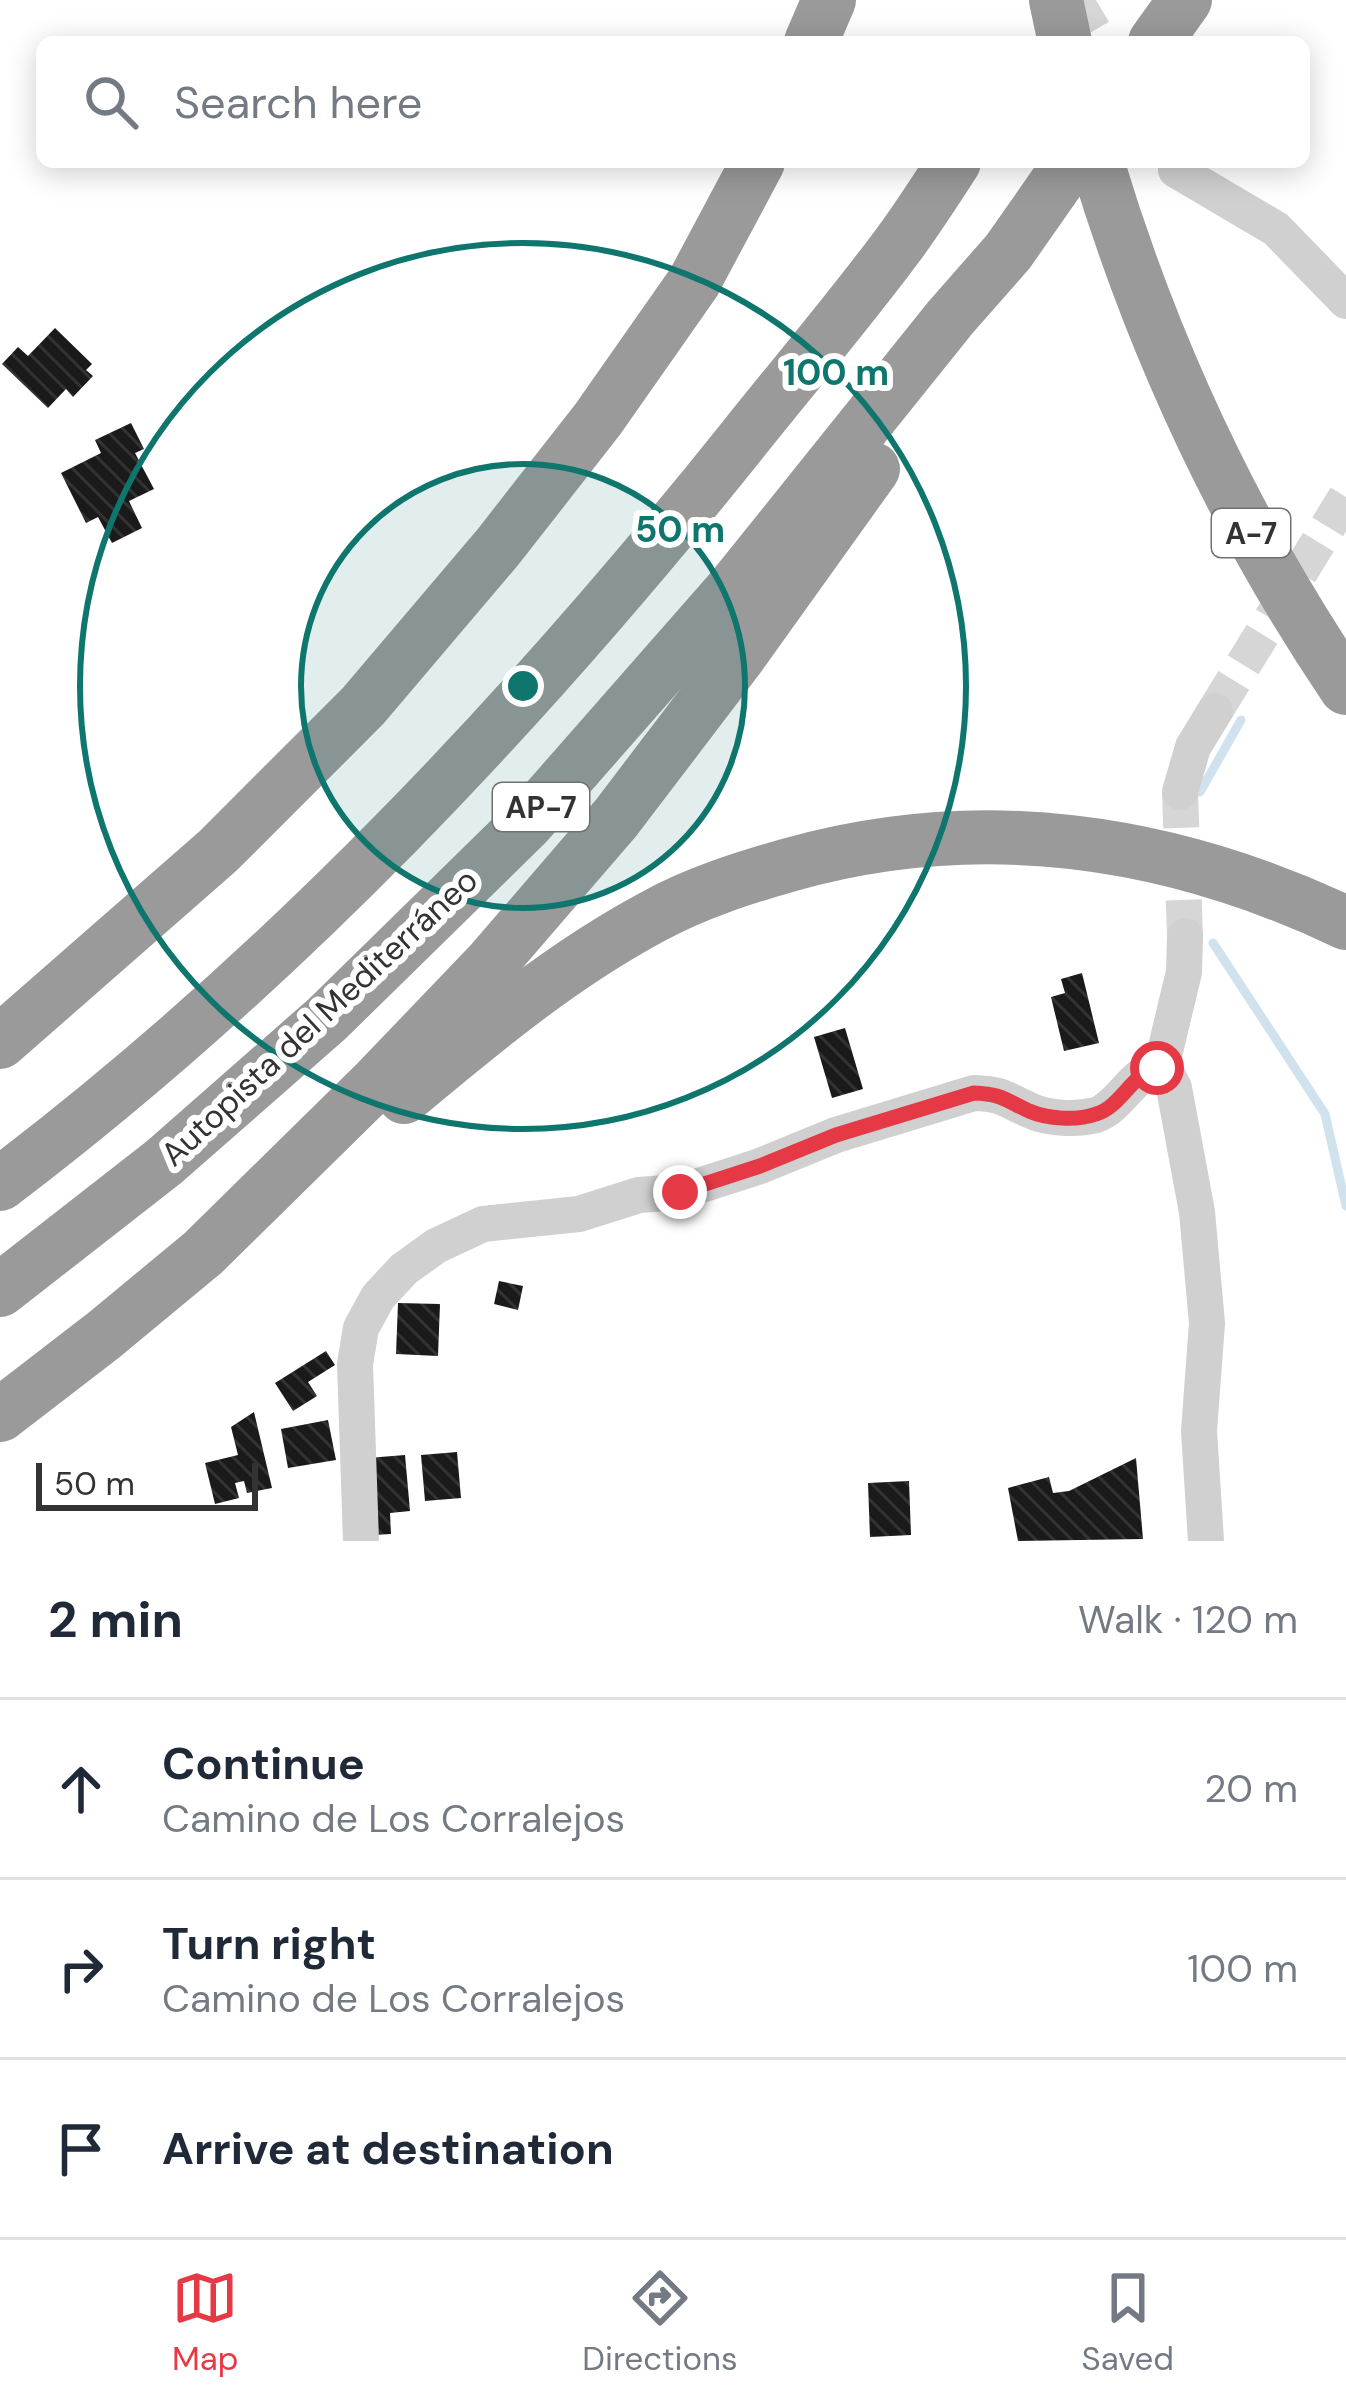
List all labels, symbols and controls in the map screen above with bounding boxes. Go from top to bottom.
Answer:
search box [36,36,1310,168]
icon: search [78,69,144,135]
text: Search here [174,73,422,132]
text: 100 m [783,349,889,396]
text: 50 m [635,506,725,553]
road number: A-7 [1212,509,1290,557]
centre of rings [502,665,544,707]
road number: AP-7 [493,783,589,831]
street label: Autopista del Mediterráneo [151,859,487,1175]
route start [1130,1041,1184,1095]
route end [653,1165,707,1219]
scale bar [36,1457,258,1510]
text: 50 m [54,1462,135,1505]
text: 2 min [48,1586,183,1653]
text: Walk · 120 m [1078,1594,1298,1645]
text: Continue [162,1734,365,1793]
icon: ahead [48,1756,114,1822]
text: 20 m [1204,1763,1298,1814]
text: Camino de Los Corralejos [162,1793,625,1844]
text: Turn right [162,1914,376,1973]
icon: right [48,1936,114,2002]
text: 100 m [1187,1943,1298,1994]
text: Camino de Los Corralejos [162,1973,625,2024]
icon: arrive [48,2116,114,2182]
text: Arrive at destination [162,2119,614,2178]
tab: Map [172,2265,238,2380]
tab: Directions [582,2265,738,2380]
tab: Saved [1082,2265,1174,2380]

